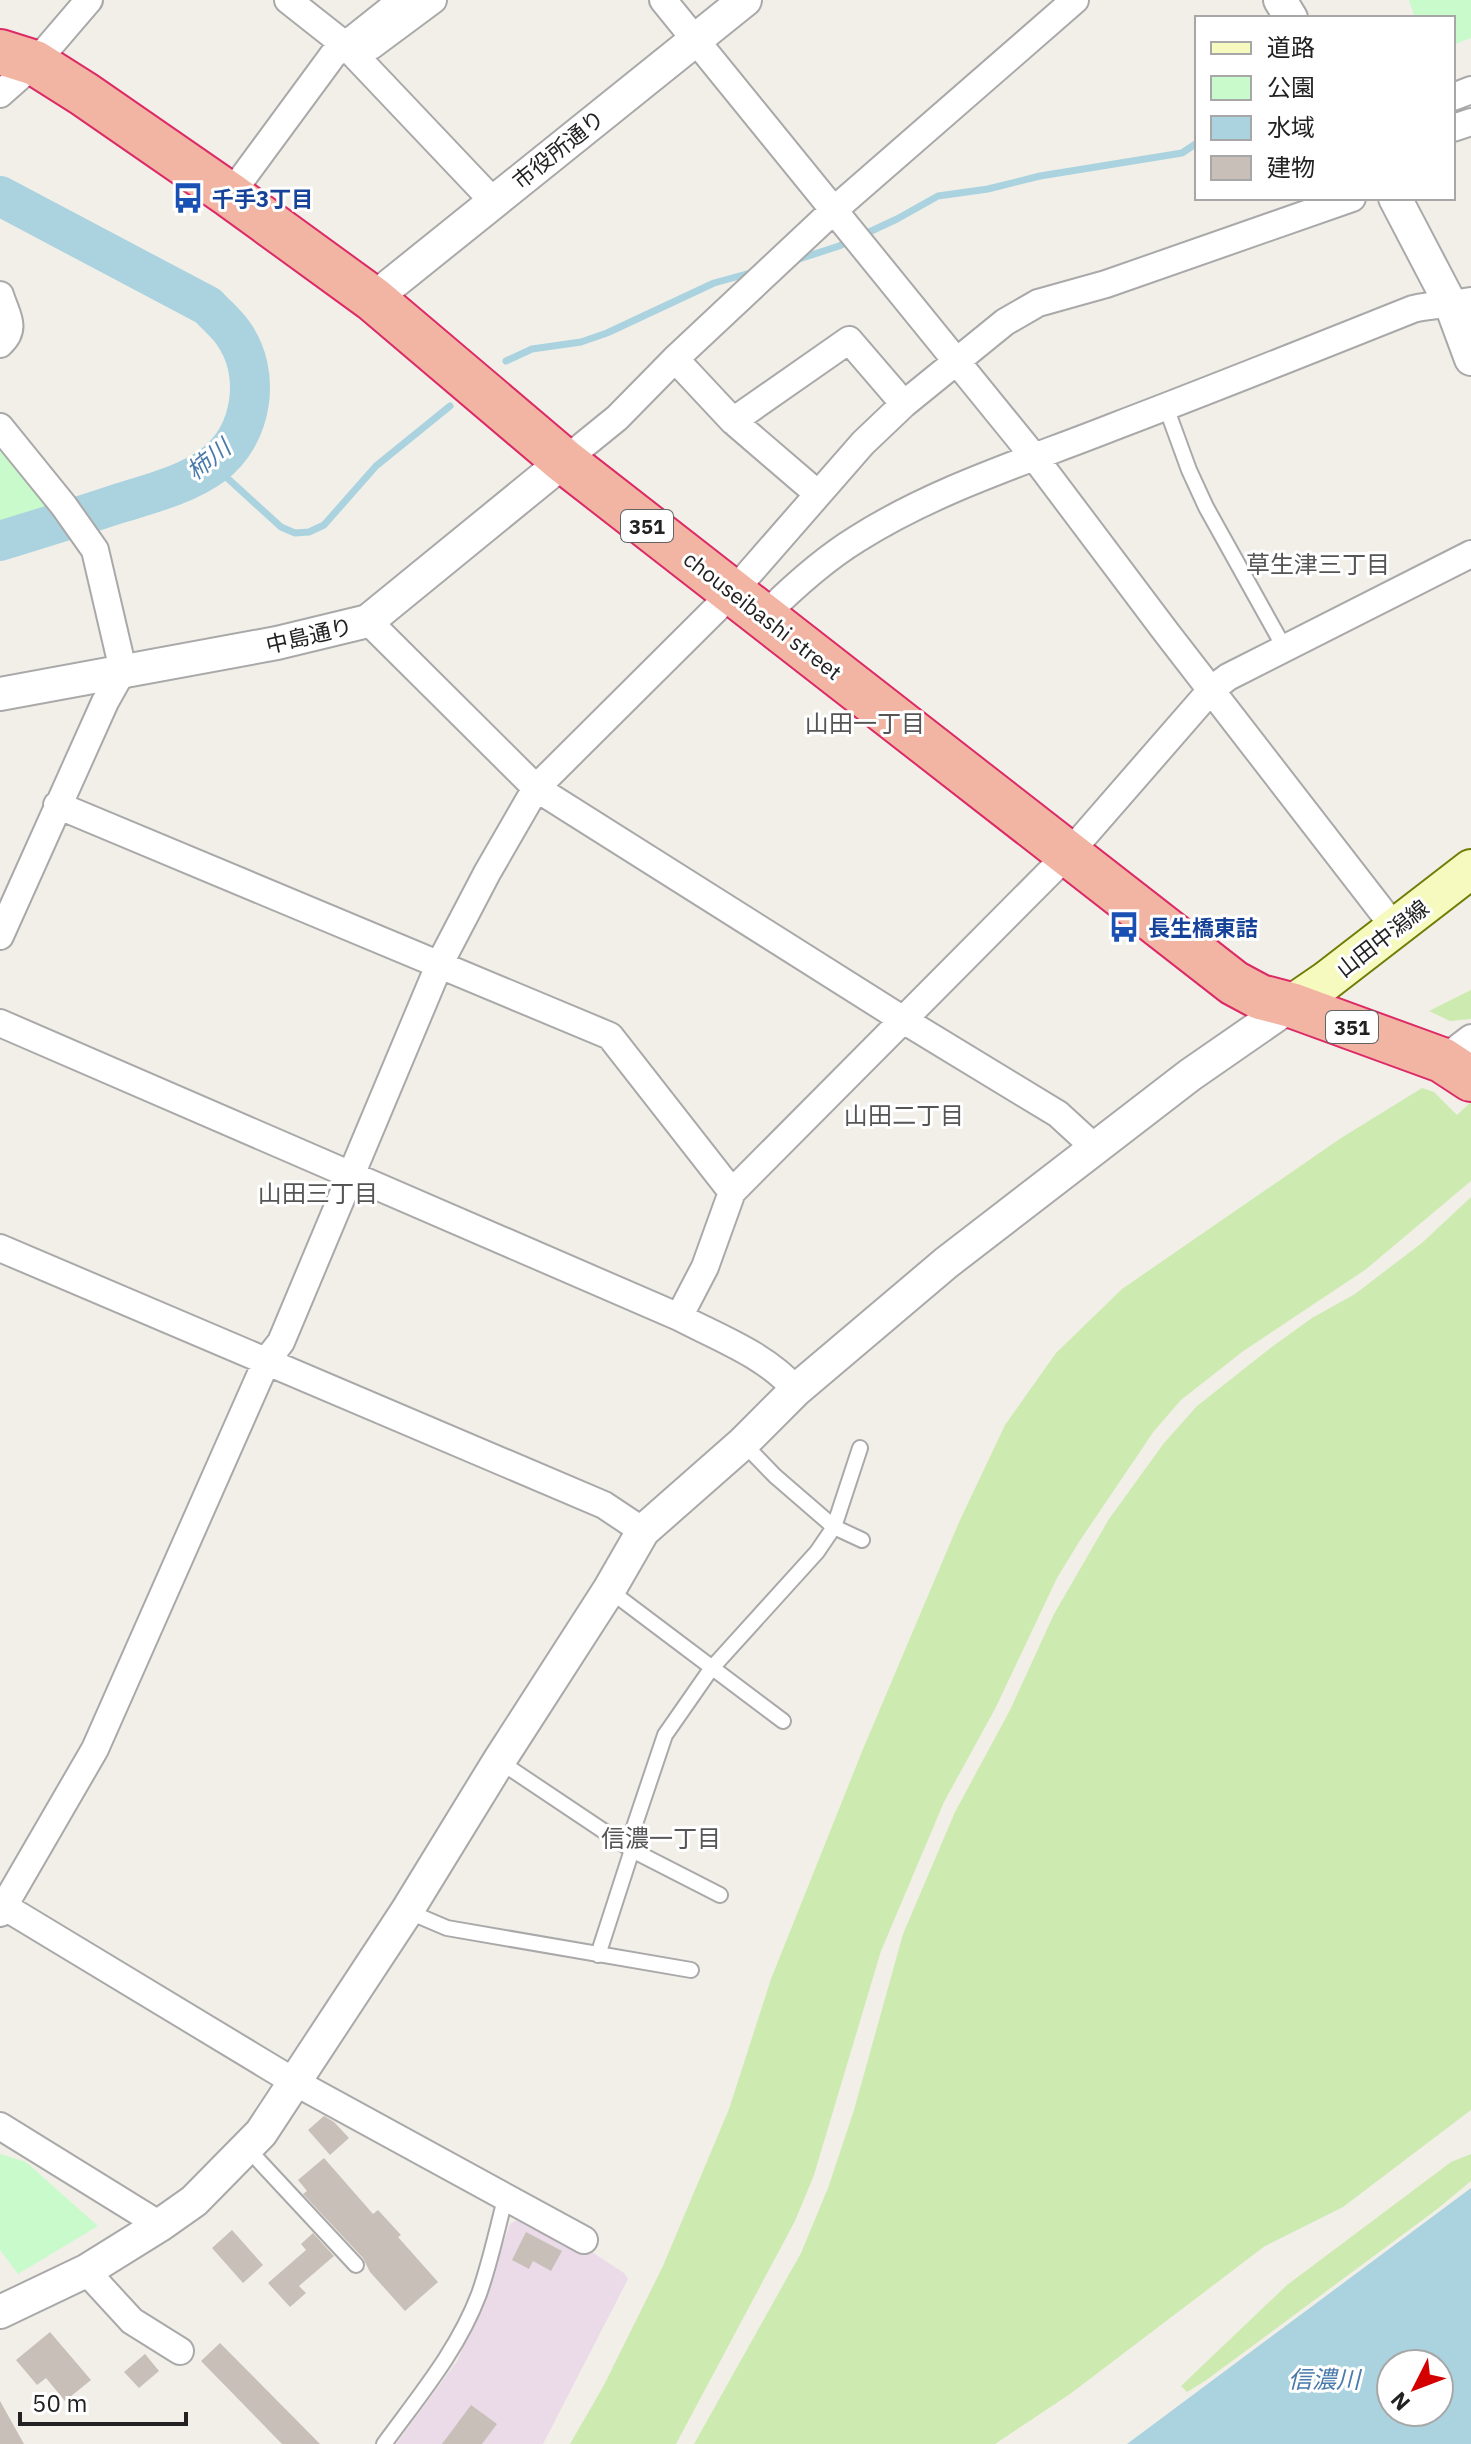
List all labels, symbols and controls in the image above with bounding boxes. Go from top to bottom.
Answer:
legend [1195,16,1455,200]
text: 道路 [1267,31,1315,63]
text: 公園 [1267,71,1315,103]
street label: 市役所通り [506,103,610,195]
text: 水域 [1267,111,1315,143]
text: 建物 [1267,151,1315,183]
bus stop icon: 千手3丁目 [171,181,205,215]
place label: 千手3丁目 [212,184,313,213]
water label: 柿川 [179,430,239,487]
road number: 351 [621,510,673,542]
street label: chouseibashi street [678,544,848,686]
district label: 草生津三丁目 [1246,548,1390,580]
street label: 中島通り [263,611,355,659]
district label: 山田一丁目 [805,707,925,739]
street label: 山田中潟線 [1330,893,1434,983]
bus stop icon: 長生橋東詰 [1107,910,1141,944]
place label: 長生橋東詰 [1148,913,1258,942]
road number: 351 [1326,1011,1378,1043]
district label: 山田二丁目 [844,1099,964,1131]
district label: 山田三丁目 [258,1177,378,1209]
district label: 信濃一丁目 [601,1822,721,1854]
north arrow [1375,2348,1455,2428]
water label: 信濃川 [1288,2363,1363,2395]
scale bar [20,2376,186,2426]
text: N [1384,2386,1416,2417]
text: 50 m [32,2387,87,2419]

